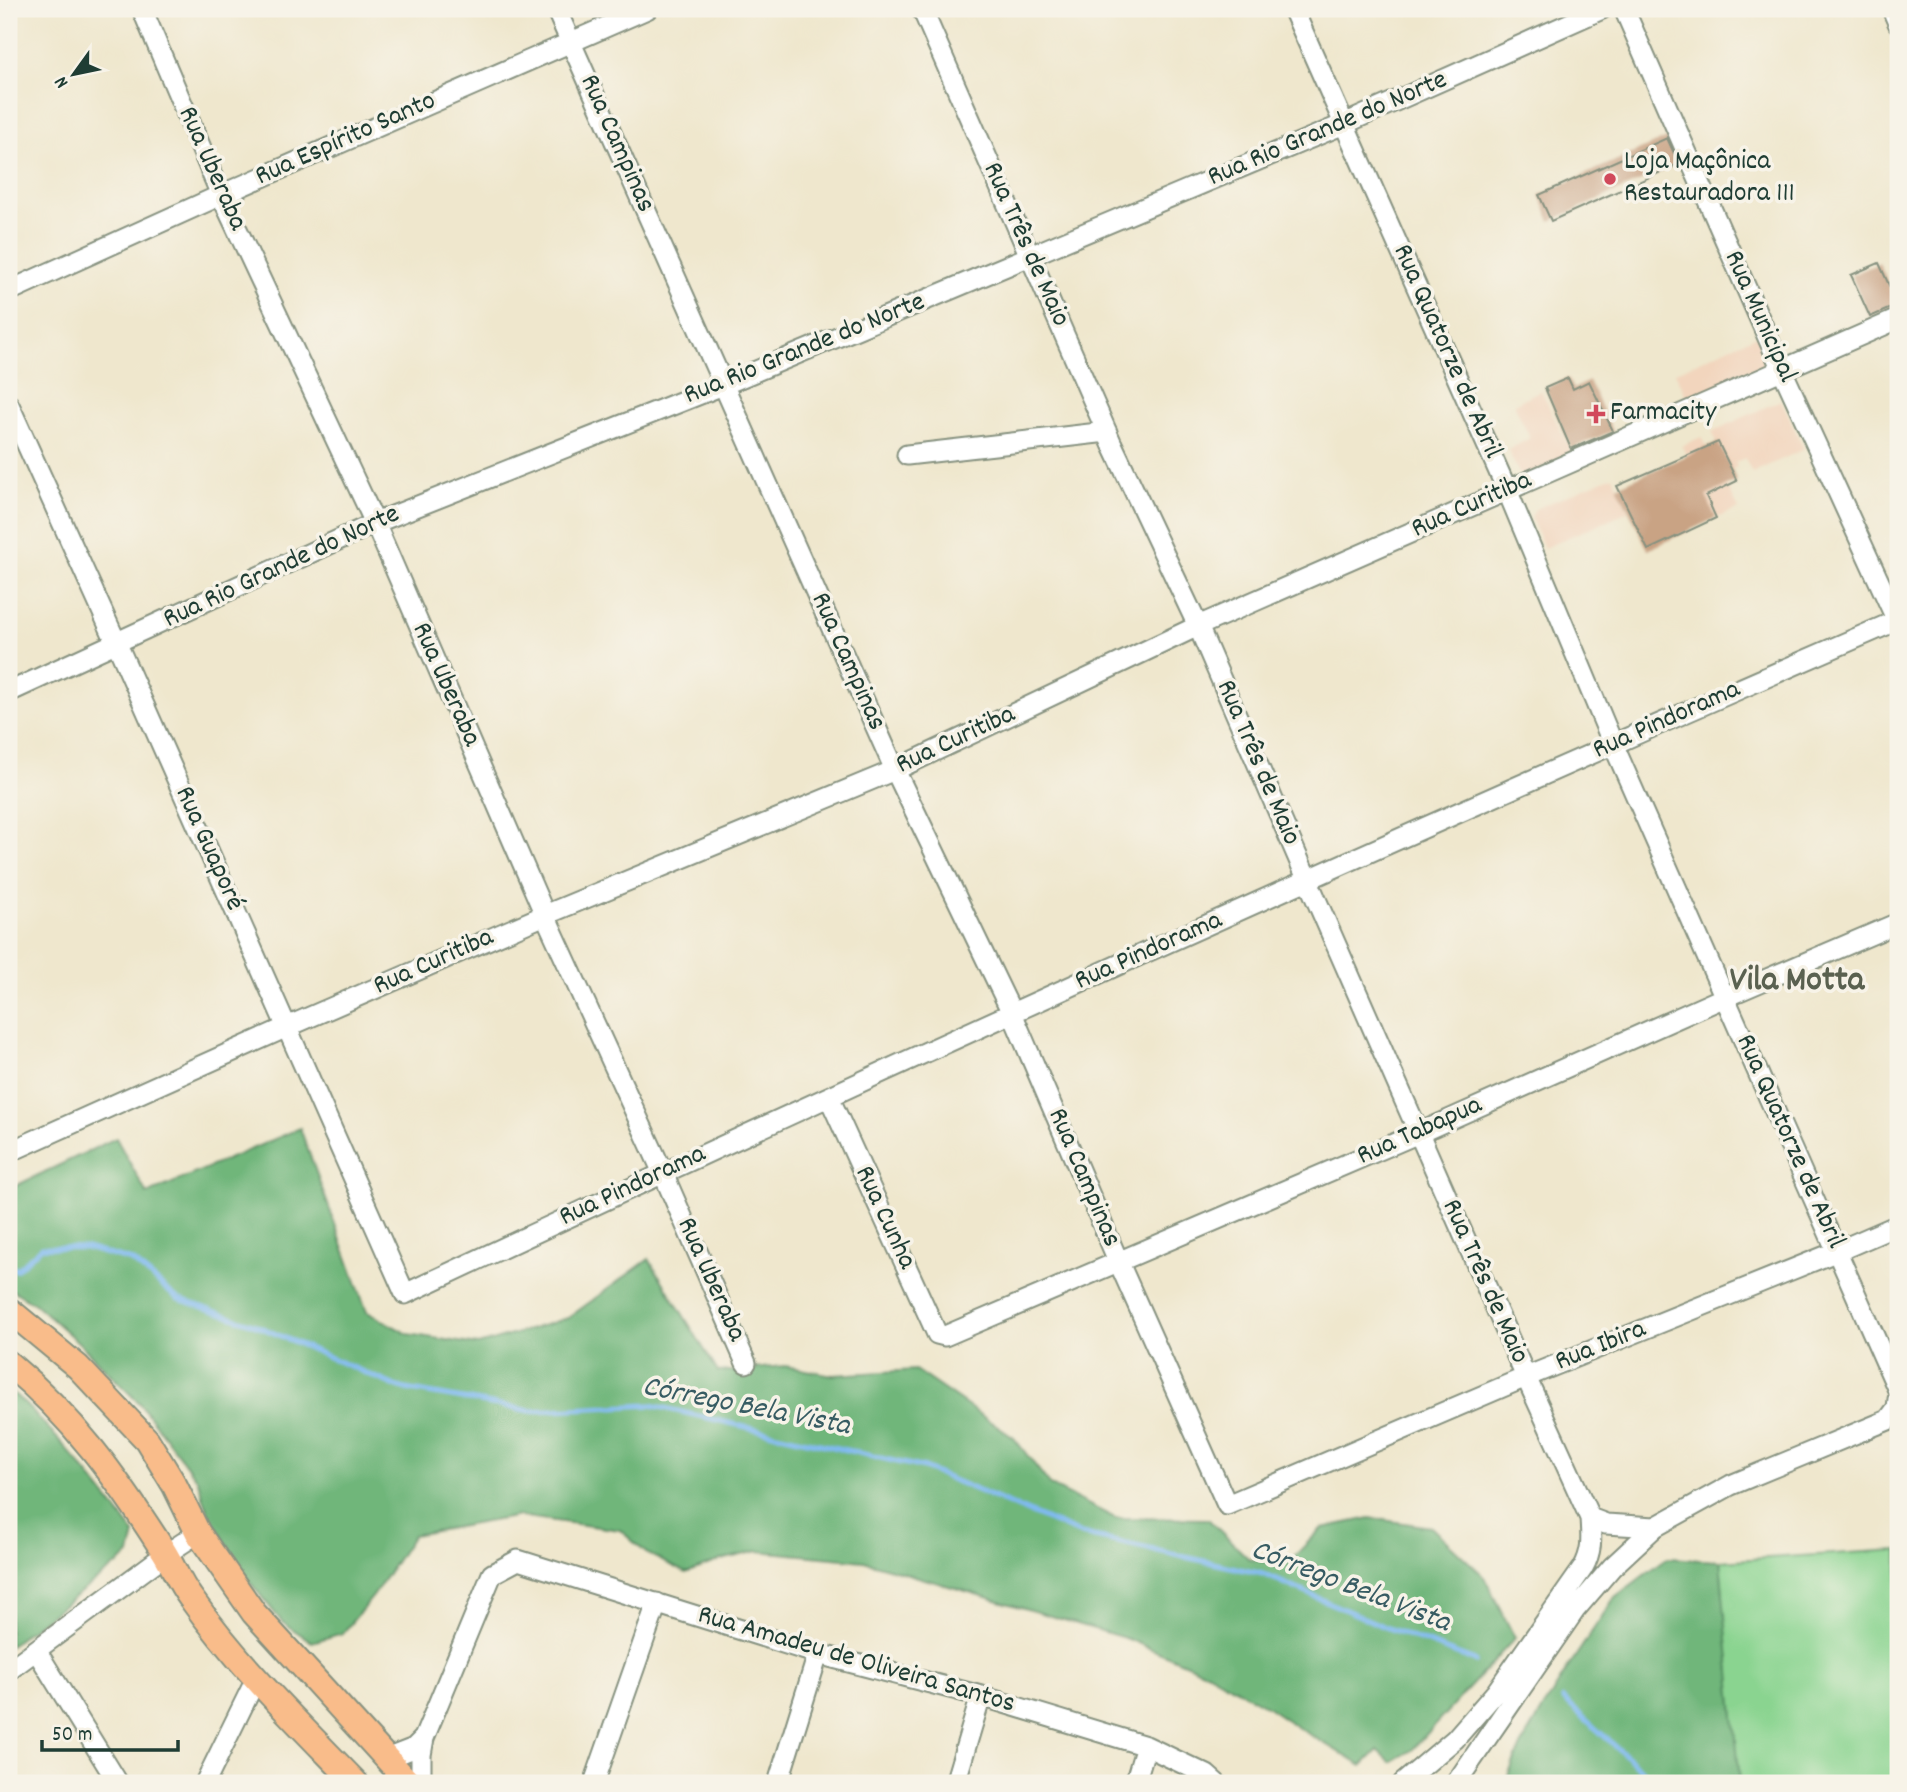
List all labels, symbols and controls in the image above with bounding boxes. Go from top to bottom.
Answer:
north arrow [38,38,108,108]
street label: Rua Rio Grande do Norte [1202,61,1454,199]
street label: Rua Campinas [568,69,664,219]
text: N [49,70,77,93]
street label: Rua Espírito Santo [249,82,443,198]
street label: Rua Uberaba [166,101,256,238]
place label: Loja Maçônica Restauradora 111 [1624,143,1795,215]
street label: Rua Três de Maio [971,156,1079,334]
marker: Loja Maçônica Restauradora 111 [1602,171,1618,187]
street label: Rua Quatorze de Abril [1381,238,1511,466]
street label: Rua Municipal [1712,245,1806,390]
street label: Rua Rio Grande do Norte [679,283,931,417]
place label: Farmacity [1610,394,1717,434]
marker: Farmacity [1588,406,1604,422]
street label: Rua Curitiba [1406,461,1539,550]
street label: Rua Rio Grande do Norte [157,496,407,640]
street label: Rua Campinas [799,587,895,737]
street label: Rua Uberaba [400,617,490,754]
street label: Rua Pindorama [1587,670,1748,771]
street label: Rua Três de Maio [1204,674,1310,852]
street label: Rua Curitiba [890,696,1023,786]
street label: Rua Guaporé [163,780,253,918]
street label: Rua Pindorama [1069,901,1230,1002]
street label: Rua Curitiba [368,918,501,1007]
district label: Vila Motta [1730,957,1866,1007]
street label: Rua Quatorze de Abril [1724,1028,1854,1256]
street label: Rua Tabapua [1351,1086,1490,1177]
street label: Rua Campinas [1036,1102,1130,1254]
street label: Rua Pindorama [553,1135,714,1238]
street label: Rua Cunha [843,1160,926,1277]
street label: Rua Três de Maio [1430,1193,1538,1371]
street label: Rua Uberaba [665,1212,755,1349]
street label: Rua Ibira [1550,1310,1653,1383]
water label: Córrego Bela Vista [639,1367,855,1450]
water label: Córrego Bela Vista [1244,1530,1458,1646]
street label: Rua Amadeu de Oliveira Santos [693,1596,1019,1726]
scale bar [42,1708,178,1752]
text: 50 m [52,1721,92,1751]

